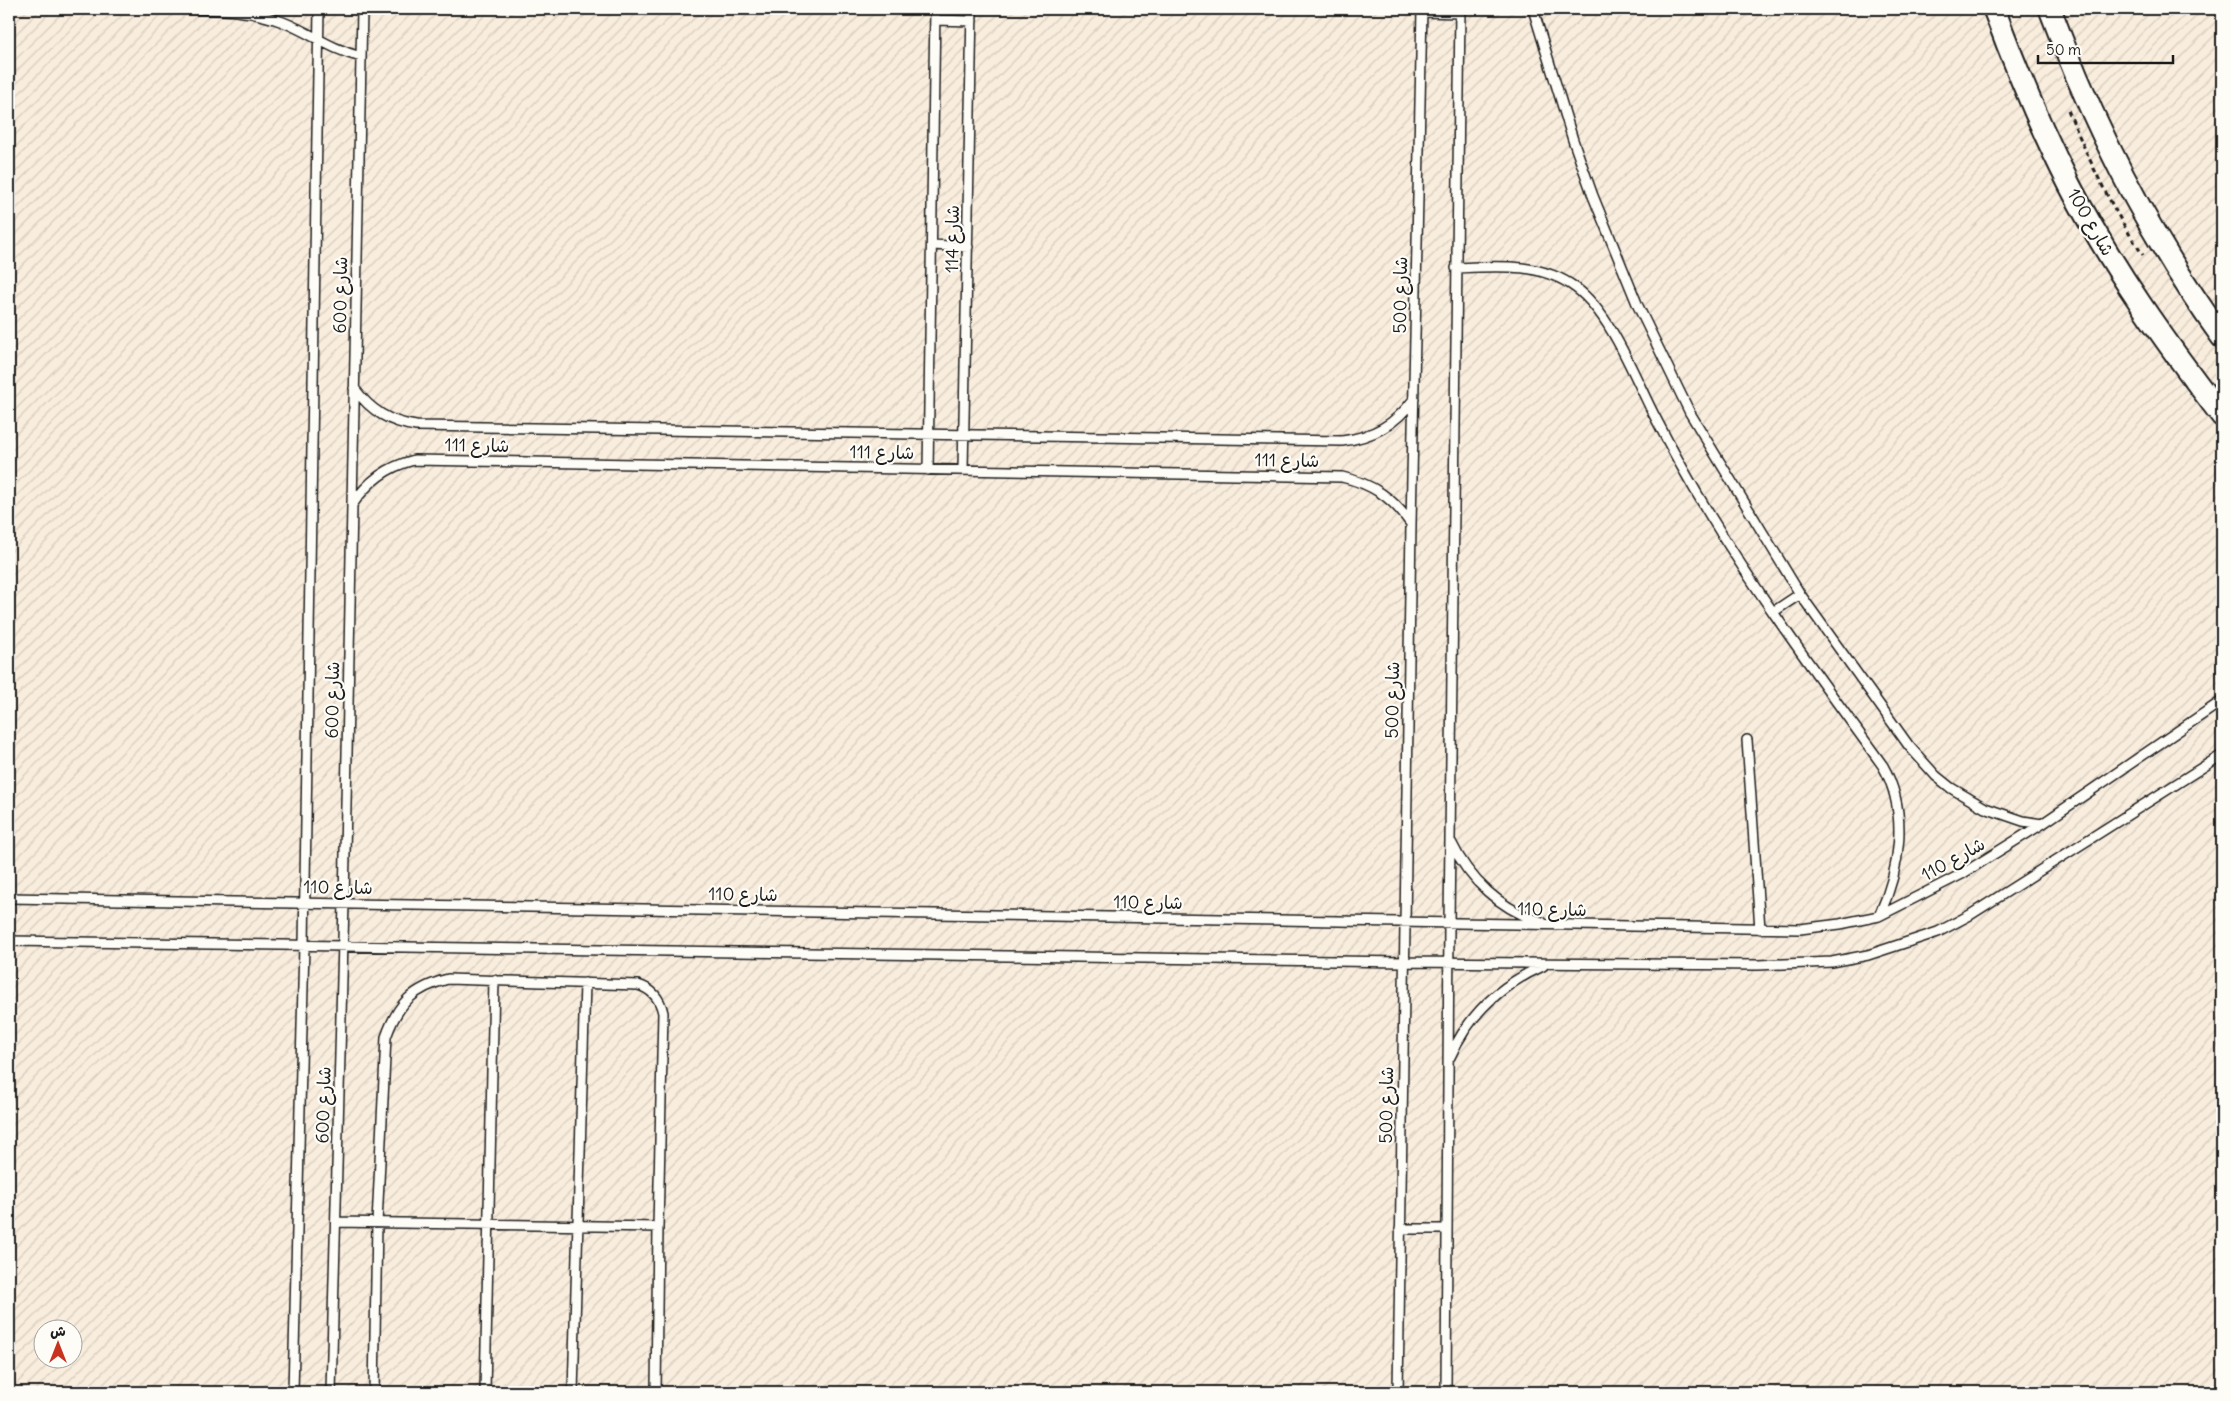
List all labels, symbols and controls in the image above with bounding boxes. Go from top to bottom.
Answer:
scale bar [2038,32,2174,64]
text: 50 m [2046,40,2081,59]
street label: شارع 100 [2062,184,2119,260]
street label: شارع 114 [940,205,965,273]
street label: شارع 600 [328,256,353,334]
street label: شارع 500 [1388,256,1413,334]
street label: شارع 111 [444,433,510,458]
street label: شارع 111 [849,440,915,465]
street label: شارع 111 [1254,448,1320,473]
street label: شارع 600 [320,661,345,739]
street label: شارع 500 [1380,661,1405,739]
street label: شارع 110 [1917,832,1989,887]
street label: شارع 110 [303,875,373,900]
street label: شارع 110 [708,882,778,907]
street label: شارع 110 [1113,890,1183,915]
street label: شارع 110 [1517,897,1587,922]
street label: شارع 600 [310,1066,337,1144]
street label: شارع 500 [1374,1066,1399,1144]
north arrow [32,1318,82,1368]
text: ش [50,1322,66,1340]

